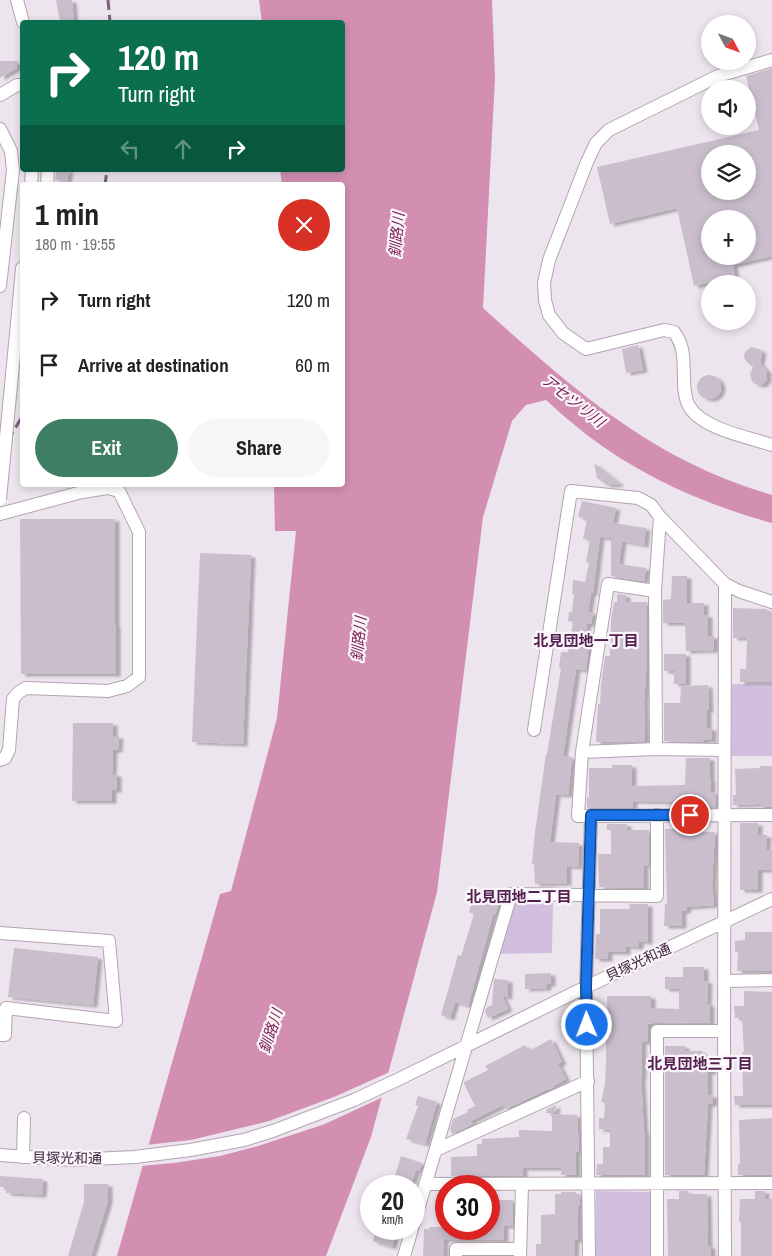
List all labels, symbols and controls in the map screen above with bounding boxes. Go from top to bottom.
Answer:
north arrow [701,15,756,70]
map controls [701,15,756,330]
text: 120 m [118,34,199,81]
icon: right [35,40,100,105]
text: Turn right [118,79,195,109]
button: sound [701,80,756,135]
icon: left [116,135,144,163]
icon: ahead [169,135,197,163]
icon: right [222,135,250,163]
button: layers [701,145,756,200]
text: 1 min [35,194,99,234]
button: close [278,199,330,251]
water label: 釧路川 [384,210,409,258]
button: + [701,210,756,265]
text: 180 m · 19:55 [35,233,115,255]
button: − [701,275,756,330]
icon: right [35,286,63,314]
text: Turn right [78,287,150,313]
text: 120 m [287,287,330,313]
icon: arrive [35,351,63,379]
text: Arrive at destination [78,352,229,378]
text: 60 m [295,352,330,378]
water label: アセツリ川 [537,369,611,433]
button: Exit [35,419,178,477]
button: Share [188,419,330,477]
water label: 釧路川 [346,614,371,662]
district label: 北見団地一丁目 [533,630,639,651]
pin [669,794,711,836]
icon: arrive [676,801,704,829]
district label: 北見団地二丁目 [466,886,572,907]
street label: 貝塚光和通 [602,939,674,985]
position arrow [560,998,612,1050]
water label: 釧路川 [254,1004,288,1055]
district label: 北見団地三丁目 [647,1053,753,1074]
street label: 貝塚光和通 [32,1148,102,1168]
speed limit sign: 30 [435,1175,500,1240]
text: 20 [381,1184,404,1218]
text: km/h [382,1212,403,1228]

